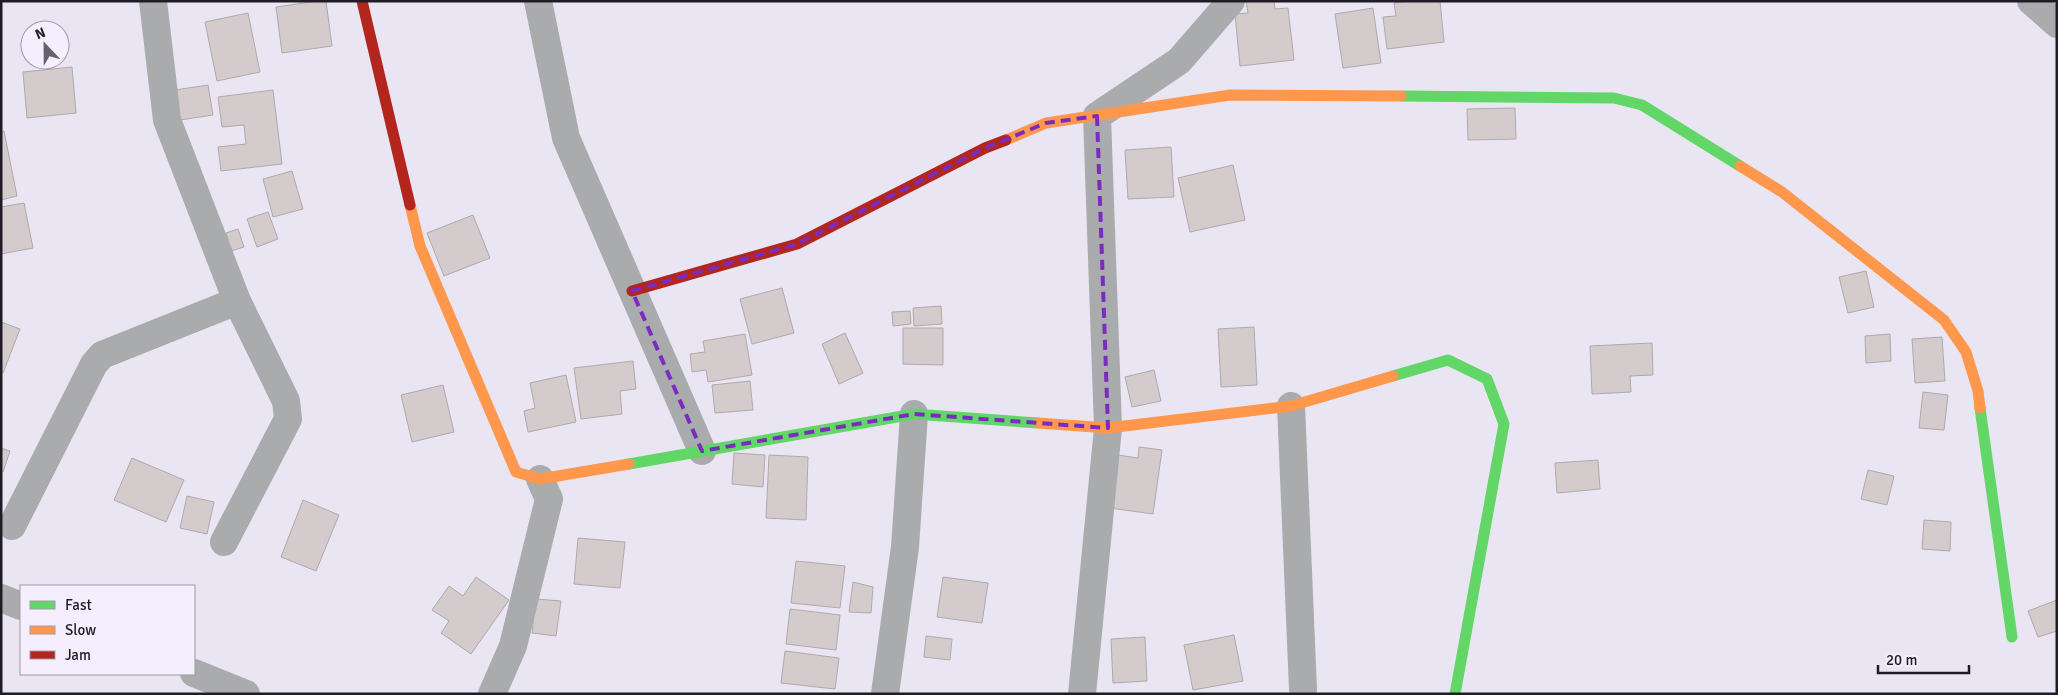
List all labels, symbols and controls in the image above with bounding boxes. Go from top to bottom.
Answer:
north arrow [20,20,70,70]
text: N [33,24,48,43]
legend [20,585,195,675]
text: Fast [65,596,92,614]
text: Slow [65,621,96,639]
scale bar [1878,642,1969,674]
text: Jam [65,646,91,664]
text: 20 m [1886,651,1917,669]

